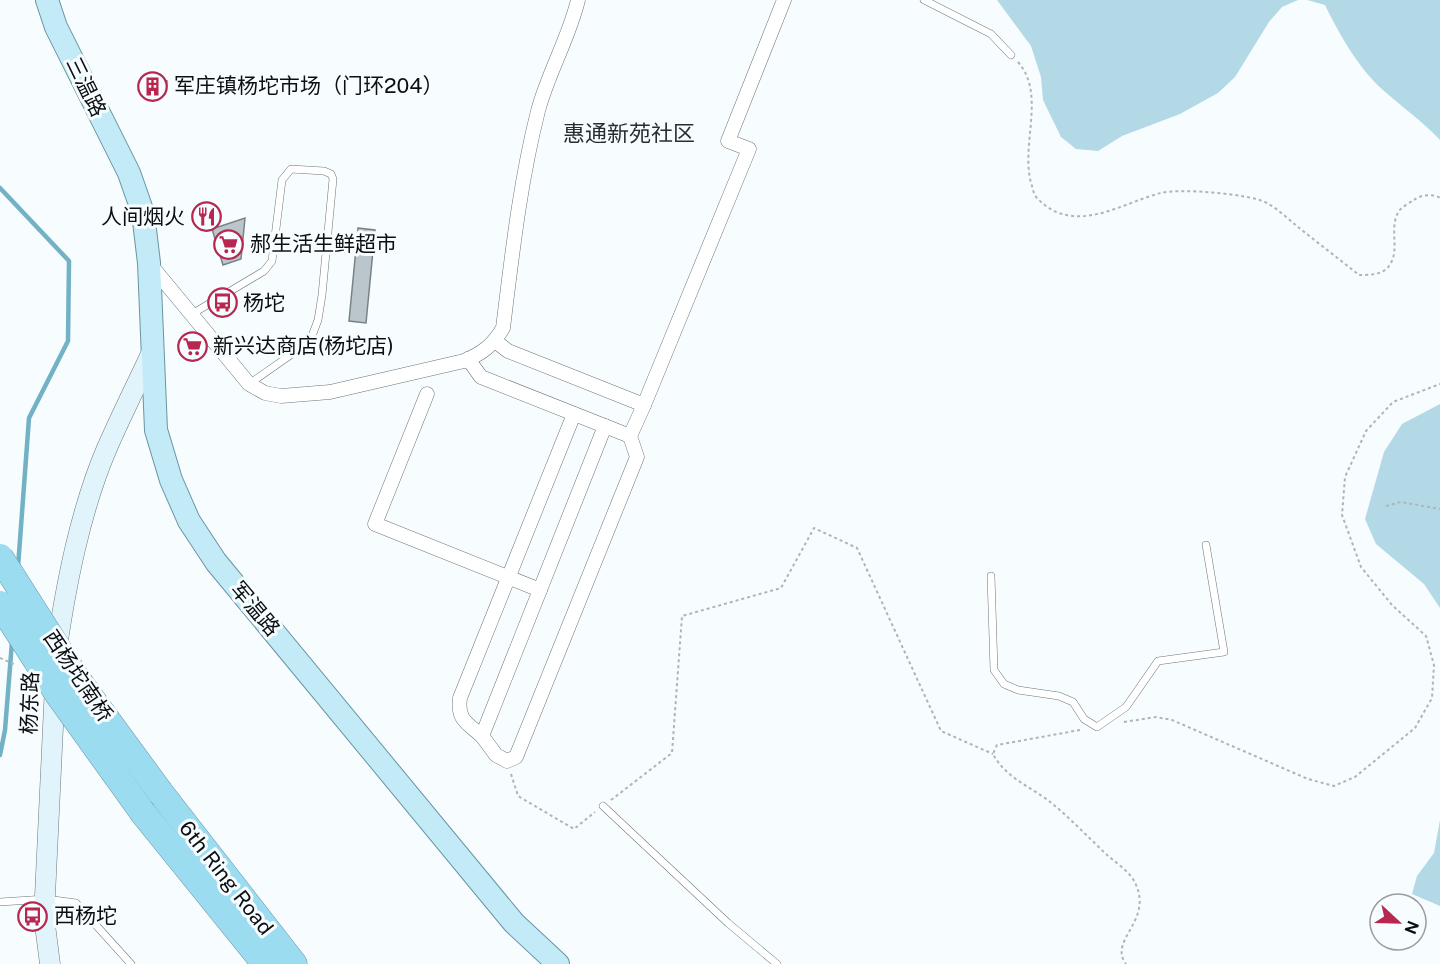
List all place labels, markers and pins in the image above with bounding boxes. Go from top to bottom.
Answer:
building icon: 军庄镇杨坨市场（门环204） [137,70,169,102]
place label: 军庄镇杨坨市场（门环204） [174,73,444,98]
restaurant icon: 人间烟火 [190,201,222,233]
place label: 人间烟火 [101,204,185,229]
supermarket icon: 郝生活生鲜超市 [213,228,245,260]
place label: 郝生活生鲜超市 [250,231,397,256]
bus stop icon: 杨坨 [206,287,238,319]
place label: 杨坨 [243,290,285,315]
supermarket icon: 新兴达商店(杨坨店) [176,330,208,362]
place label: 新兴达商店(杨坨店) [213,333,394,358]
bus stop icon: 西杨坨 [17,900,49,932]
place label: 西杨坨 [54,903,117,928]

